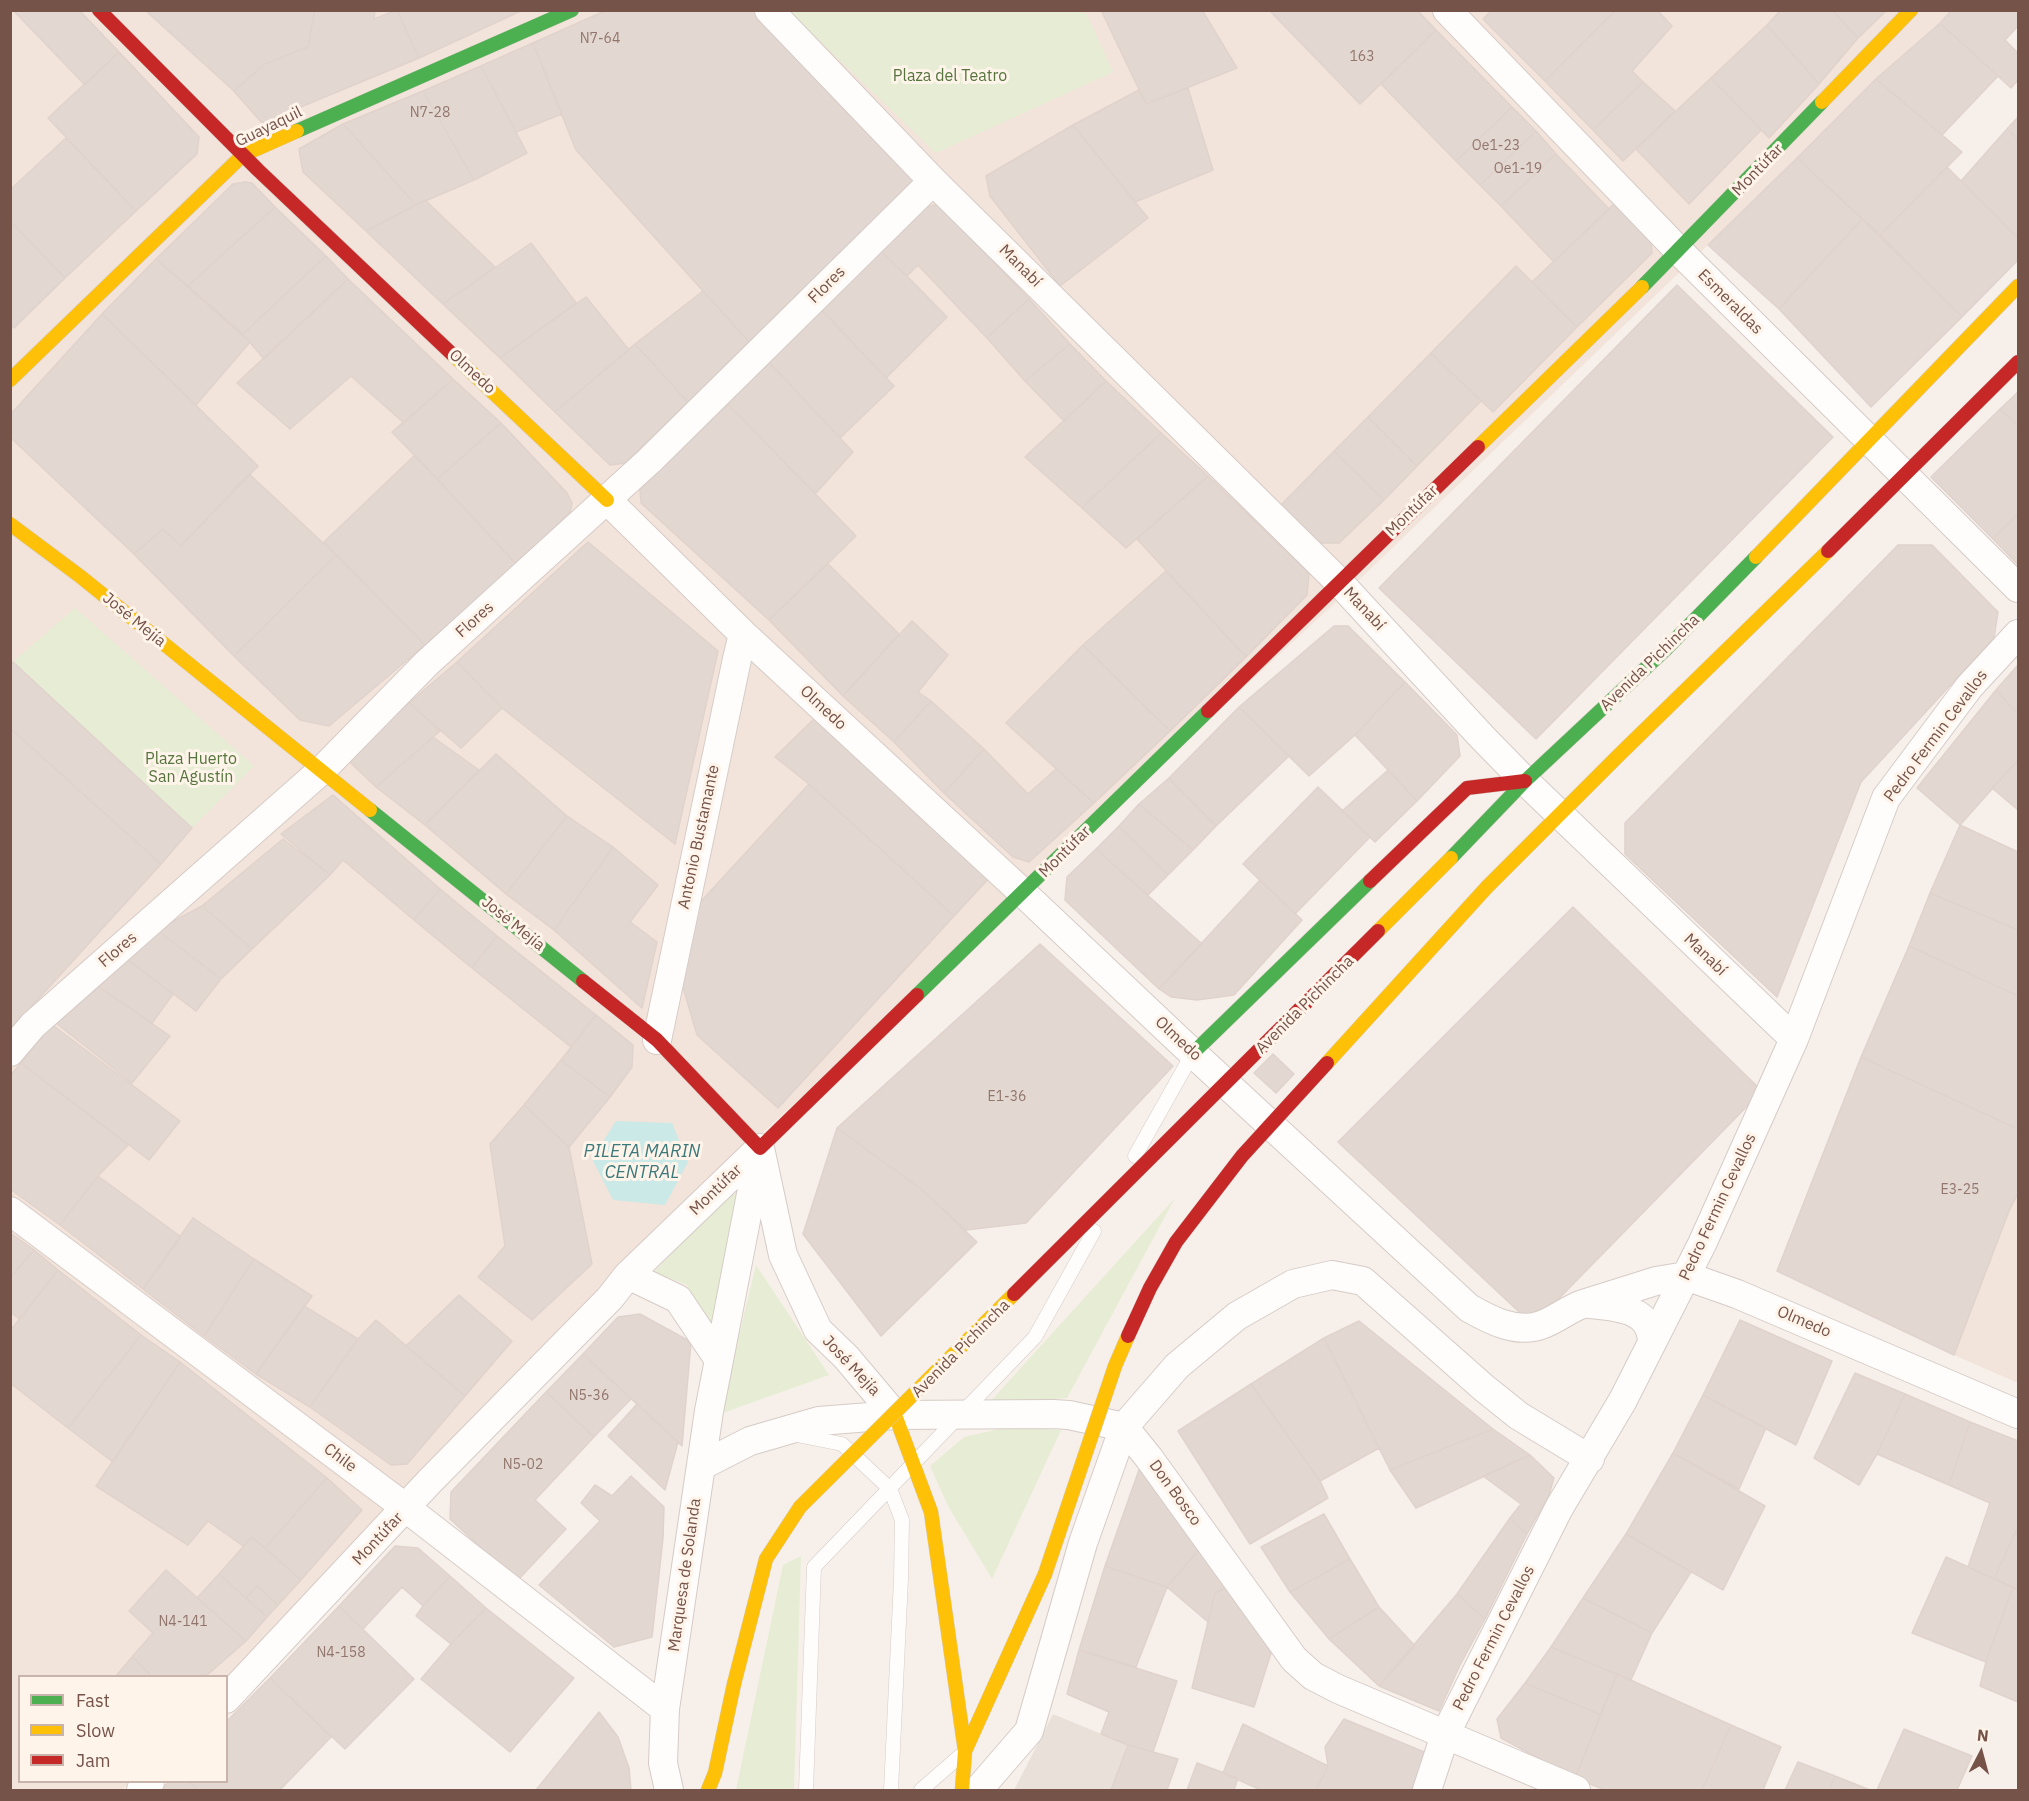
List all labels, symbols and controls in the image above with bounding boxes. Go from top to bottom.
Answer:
house number: N7-64 [580,31,620,47]
house number: 163 [1349,49,1375,65]
park label: Plaza del Teatro [893,66,1007,86]
street label: Guayaquil [233,103,305,151]
house number: N7-28 [410,105,450,121]
house number: Oe1-23 [1472,138,1520,154]
street label: Montúfar [1728,140,1788,200]
house number: Oe1-19 [1494,161,1542,177]
street label: Manabí [995,241,1045,291]
street label: Flores [804,262,850,308]
street label: Esmeraldas [1693,265,1767,339]
street label: Olmedo [445,346,499,398]
street label: Montúfar [1382,481,1442,541]
street label: Manabí [1339,583,1389,635]
street label: José Mejía [99,589,169,651]
street label: Flores [452,598,498,642]
street label: Avenida Pichincha [1596,611,1704,715]
street label: Pedro Fermin Cevallos [1880,666,1992,806]
street label: Olmedo [796,682,850,734]
park label: Plaza Huerto San Agustín [145,749,237,787]
street label: Antonio Bustamante [674,763,724,911]
street label: Montúfar [1035,822,1095,882]
street label: José Mejía [478,893,548,955]
street label: Flores [95,928,141,972]
street label: Manabí [1679,930,1731,980]
street label: Avenida Pichincha [1252,952,1358,1058]
street label: Olmedo [1151,1013,1205,1065]
house number: E1-36 [988,1089,1026,1105]
street label: Pedro Fermin Cevallos [1675,1130,1761,1284]
water label: PILETA MARIN CENTRAL [584,1141,700,1184]
street label: Montúfar [686,1160,746,1220]
house number: E3-25 [1941,1182,1979,1198]
street label: Avenida Pichincha [908,1296,1014,1402]
street label: Olmedo [1774,1302,1834,1342]
street label: José Mejía [818,1332,884,1400]
house number: N5-36 [569,1388,609,1404]
street label: Chile [320,1439,360,1477]
street label: Don Bosco [1145,1456,1205,1530]
house number: N5-02 [503,1457,543,1473]
street label: Marquesa de Solanda [665,1497,705,1653]
street label: Montúfar [349,1509,407,1569]
street label: Pedro Fermin Cevallos [1449,1562,1539,1714]
house number: N4-141 [158,1614,208,1630]
house number: N4-158 [316,1645,366,1661]
legend [18,1675,228,1783]
text: Fast [76,1689,110,1712]
text: Slow [76,1719,115,1742]
north arrow [1951,1723,2011,1783]
text: N [1976,1725,1990,1746]
text: Jam [76,1749,111,1772]

